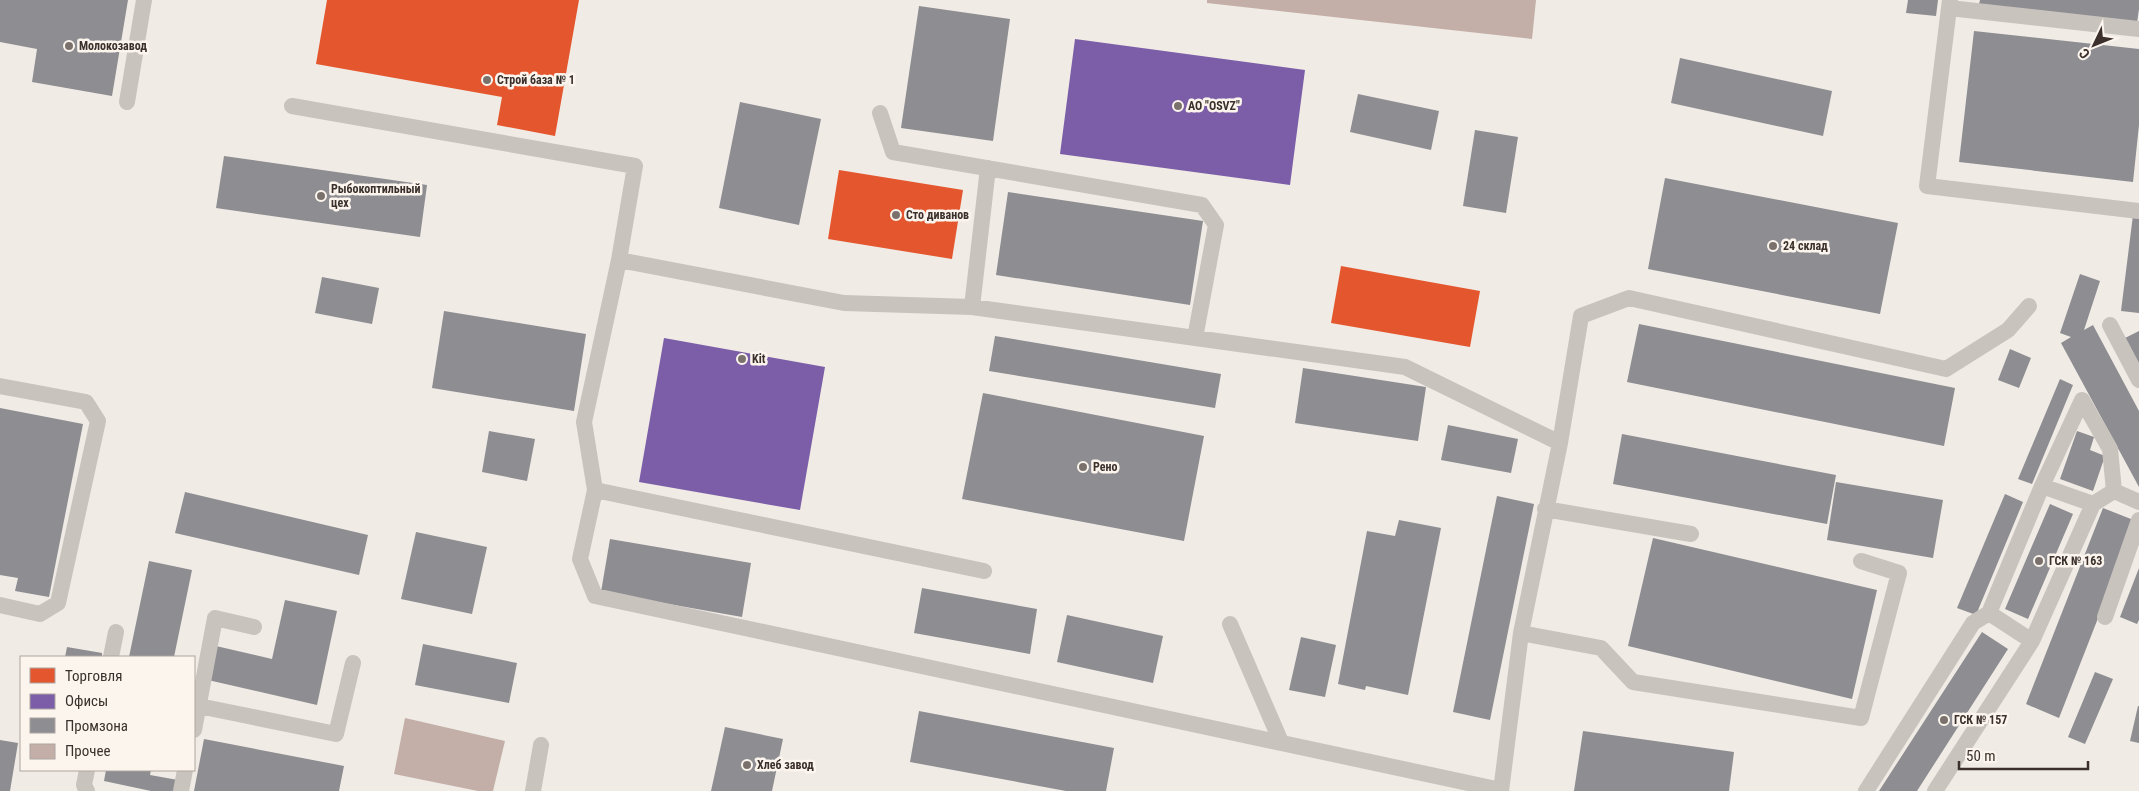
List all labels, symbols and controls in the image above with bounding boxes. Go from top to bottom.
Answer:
north arrow [2069,20,2119,70]
place label: Молокозавод [79,39,147,53]
marker: Молокозавод [63,40,75,52]
text: С [2076,45,2093,62]
place label: Строй база № 1 [497,73,575,87]
marker: Строй база № 1 [481,74,493,86]
place label: AO "OSVZ" [1188,99,1240,113]
marker: AO "OSVZ" [1172,100,1184,112]
place label: Рыбокоптильный цех [331,182,420,210]
marker: Рыбокоптильный цех [315,190,327,202]
place label: Сто диванов [906,208,969,222]
marker: Сто диванов [890,209,902,221]
place label: 24 склад [1783,239,1828,253]
marker: 24 склад [1767,240,1779,252]
place label: Kit [752,352,766,366]
marker: Kit [736,353,748,365]
place label: Рено [1093,460,1117,474]
marker: Рено [1077,461,1089,473]
place label: ГСК № 163 [2049,554,2102,568]
marker: ГСК № 163 [2033,555,2045,567]
legend [20,656,195,771]
text: Торговля [65,667,122,685]
text: Офисы [65,692,108,710]
place label: ГСК № 157 [1954,713,2007,727]
marker: ГСК № 157 [1938,714,1950,726]
text: Промзона [65,717,128,735]
scale bar [1959,738,2088,770]
text: Прочее [65,742,111,760]
text: 50 m [1966,747,1996,765]
place label: Хлеб завод [757,758,814,772]
marker: Хлеб завод [741,759,753,771]

